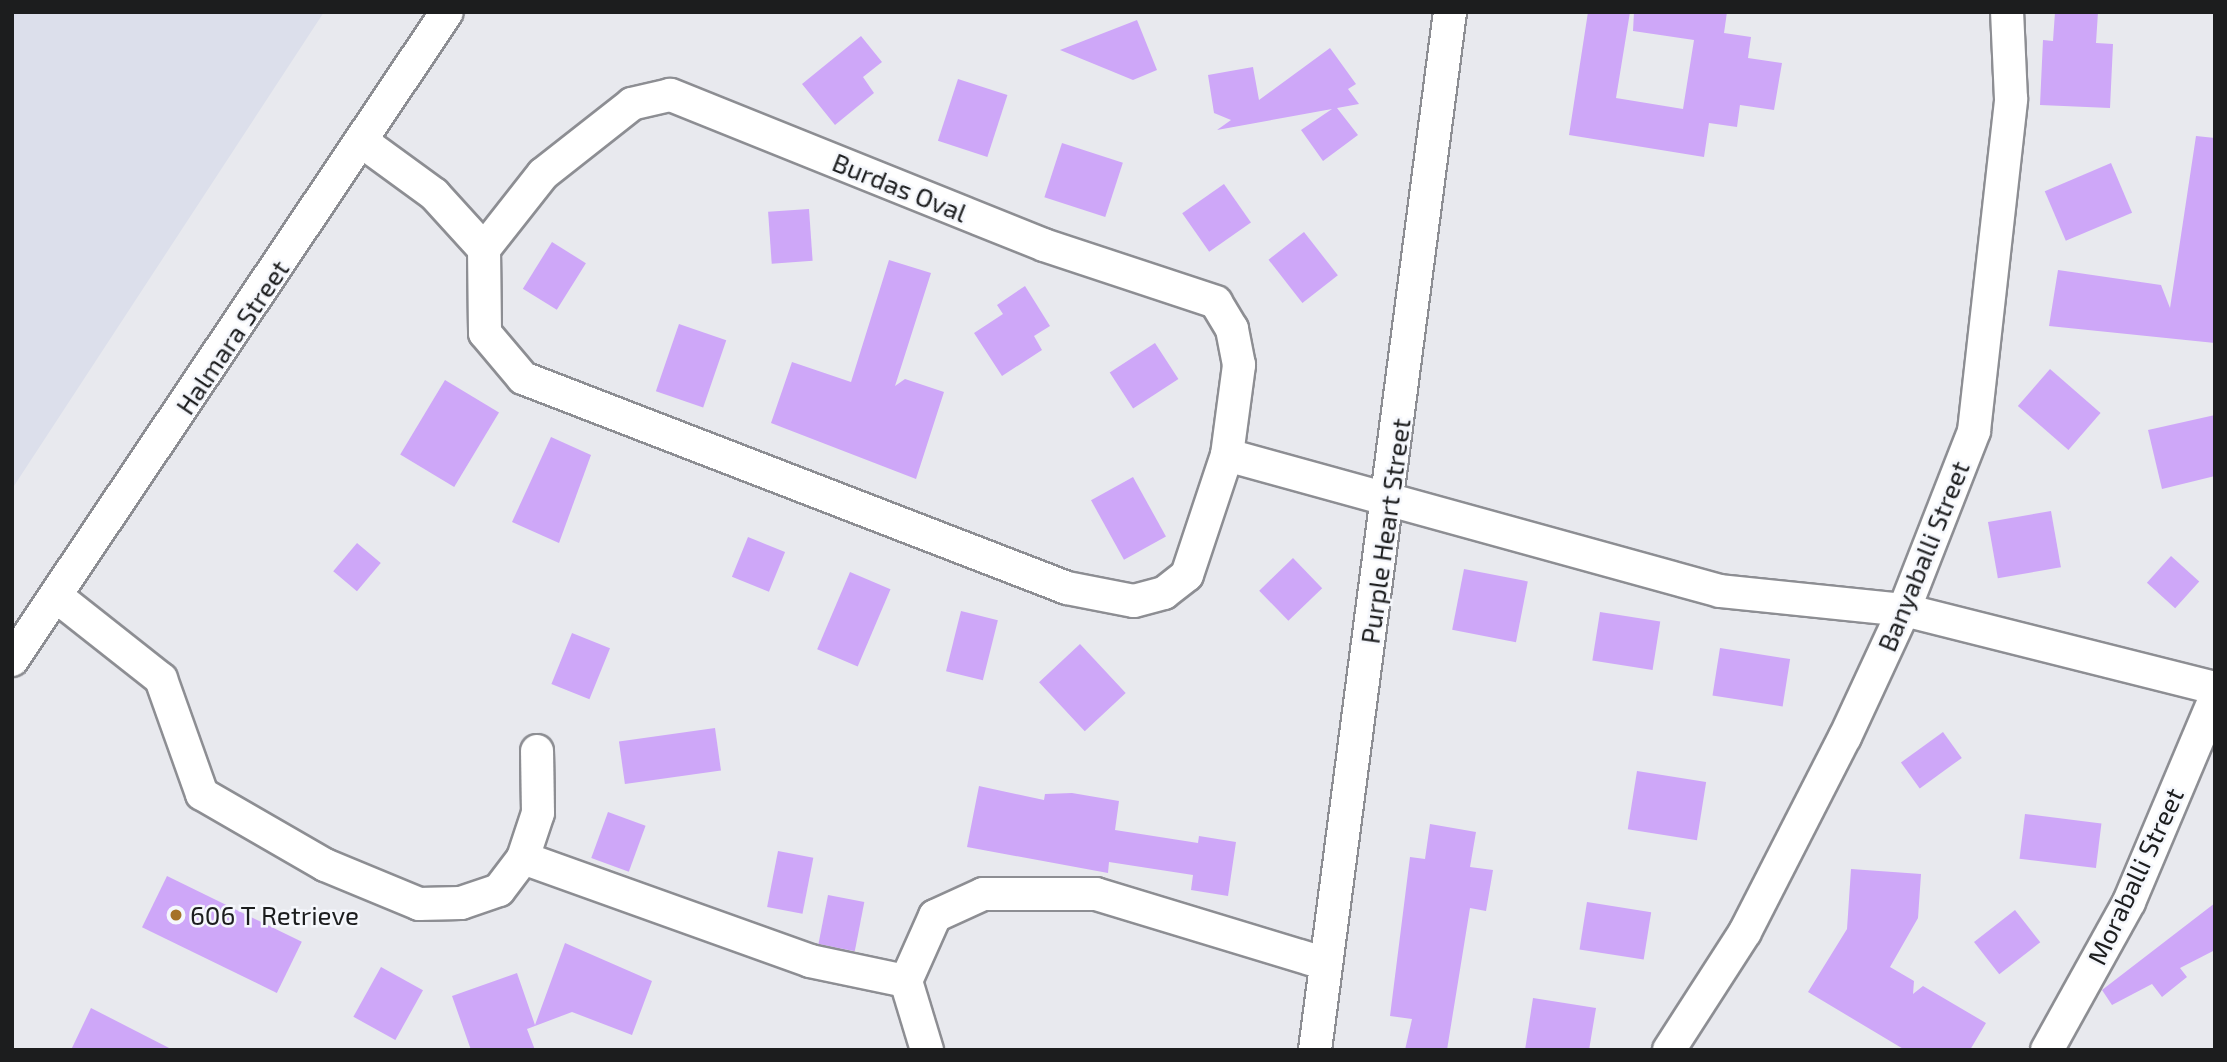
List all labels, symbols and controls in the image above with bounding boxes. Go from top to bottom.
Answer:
street label: Burdas Oval [828,146,972,228]
street label: Halmara Street [169,254,295,420]
street label: Purple Heart Street [1354,416,1416,646]
street label: Banyaballi Street [1871,456,1975,656]
street label: Moraballi Street [2080,783,2190,969]
place label: 606 T Retrieve [190,899,360,931]
marker: 606 T Retrieve [168,907,184,923]

